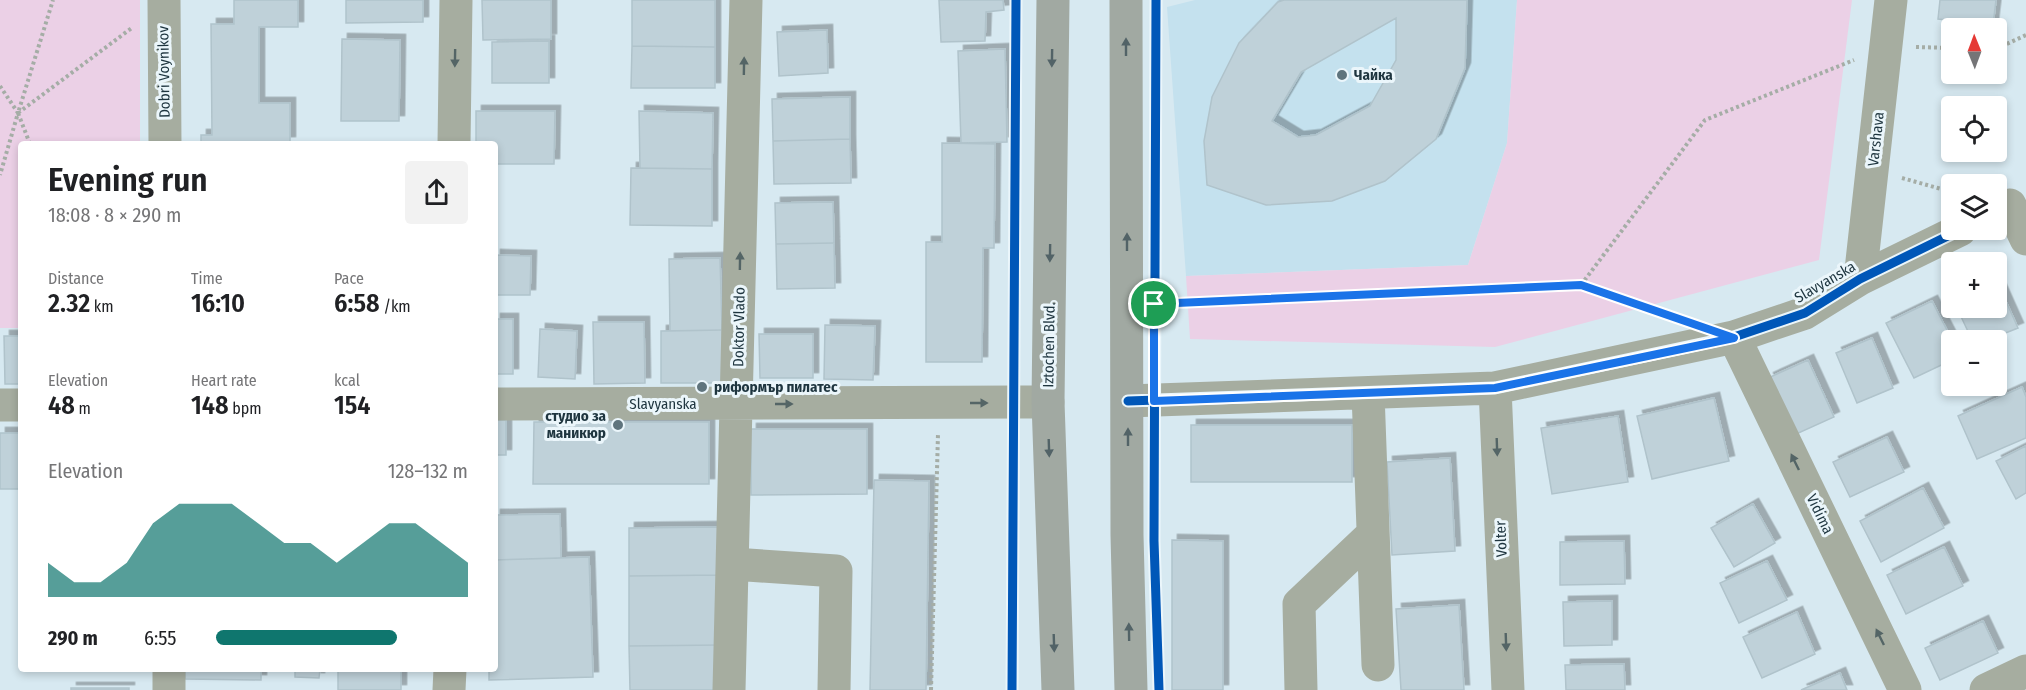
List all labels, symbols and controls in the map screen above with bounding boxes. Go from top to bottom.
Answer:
north arrow [1941,18,2007,84]
map controls [1941,18,2007,396]
street label: Dobri Voynikov [154,26,174,118]
one-way arrow [1121,37,1131,56]
one-way arrow [450,49,460,68]
one-way arrow [1048,49,1057,68]
one-way arrow [739,57,749,76]
place label: Чайка [1354,66,1393,84]
marker: Чайка [1335,68,1349,82]
button: locate [1941,96,2007,162]
street label: Varshava [1864,111,1888,167]
text: Evening run [48,160,208,200]
button: share [405,161,468,224]
button: layers [1941,174,2007,240]
text: 18:08 · 8 × 290 m [48,203,181,227]
one-way arrow [1122,232,1132,251]
one-way arrow [1045,244,1055,263]
one-way arrow [735,252,745,271]
button: + [1941,252,2007,318]
street label: Slavyanska [1791,257,1859,307]
text: Distance [48,269,104,288]
text: Time [191,269,223,288]
text: Pace [334,269,364,288]
pin [1128,278,1179,329]
street label: Doktor Vlado [729,287,749,367]
icon: arrive [1137,287,1170,320]
text: 2.32 [48,288,90,319]
text: 16:10 [191,288,245,319]
text: 6:58 [334,288,380,319]
text: km [90,297,114,316]
text: /km [380,297,411,316]
street label: Iztochen Blvd. [1039,302,1059,388]
button: − [1941,330,2007,396]
text: Elevation [48,371,108,390]
text: Heart rate [191,371,257,390]
text: kcal [334,371,360,390]
place label: риформър пилатес [714,378,838,396]
marker: риформър пилатес [695,380,709,394]
text: 48 [48,390,75,421]
text: 148 [191,390,229,421]
text: 154 [334,390,371,421]
street label: Slavyanska [629,395,697,413]
one-way arrow [970,398,989,408]
text: m [75,399,91,418]
text: bpm [229,399,262,418]
one-way arrow [775,399,794,409]
place label: студио за маникюр [545,407,607,442]
marker: студио за маникюр [611,418,625,432]
one-way arrow [1123,427,1133,446]
one-way arrow [1493,437,1502,456]
one-way arrow [1044,439,1054,458]
one-way arrow [1790,453,1799,470]
text: Elevation [48,459,123,483]
text: 128–132 m [388,459,468,483]
street label: Vidima [1803,491,1837,537]
street label: Volter [1491,520,1511,558]
one-way arrow [1125,622,1134,641]
text: 290 m [48,626,98,650]
text: 6:55 [144,626,177,650]
one-way arrow [1875,629,1884,646]
one-way arrow [1501,632,1510,651]
one-way arrow [1050,634,1059,653]

